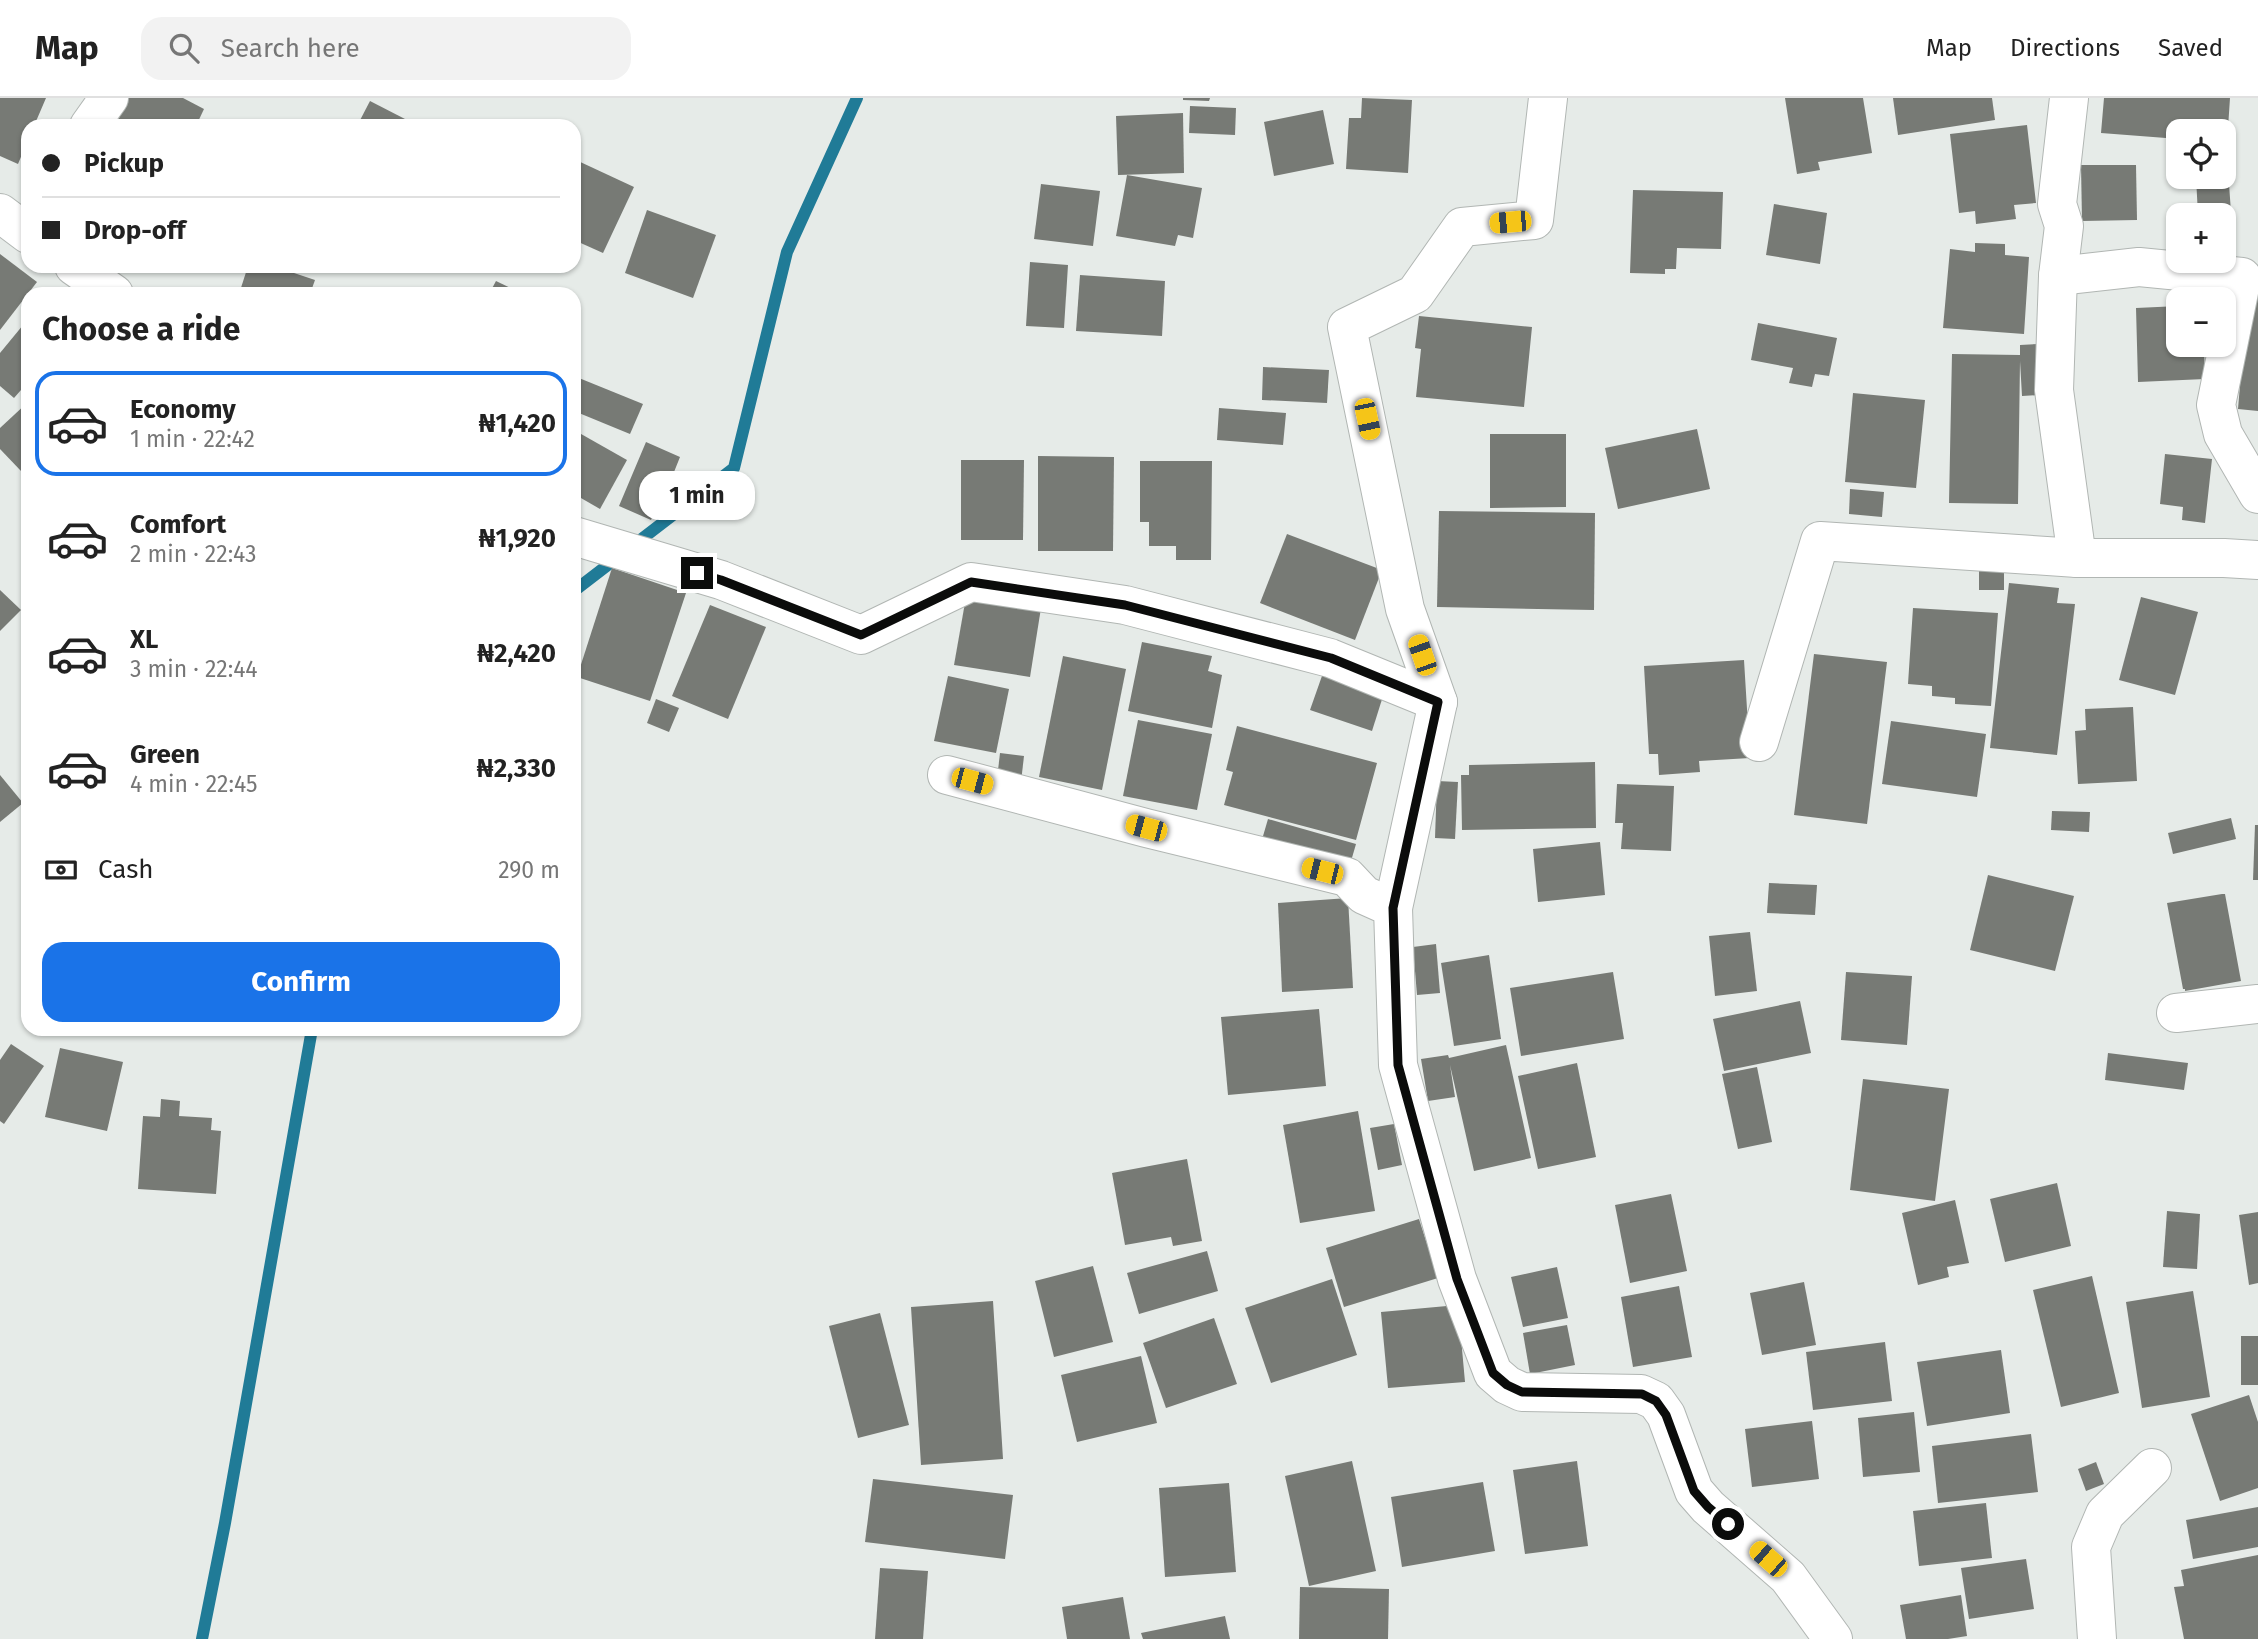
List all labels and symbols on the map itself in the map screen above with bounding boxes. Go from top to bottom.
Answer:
car [1489,210,1532,234]
car [1353,396,1382,442]
callout: 1 min [639,472,755,520]
route end [681,557,713,589]
car [1406,632,1439,678]
car [949,765,996,797]
car [1123,812,1170,844]
car [1300,856,1345,886]
route start [1712,1508,1744,1540]
car [1746,1537,1791,1581]

